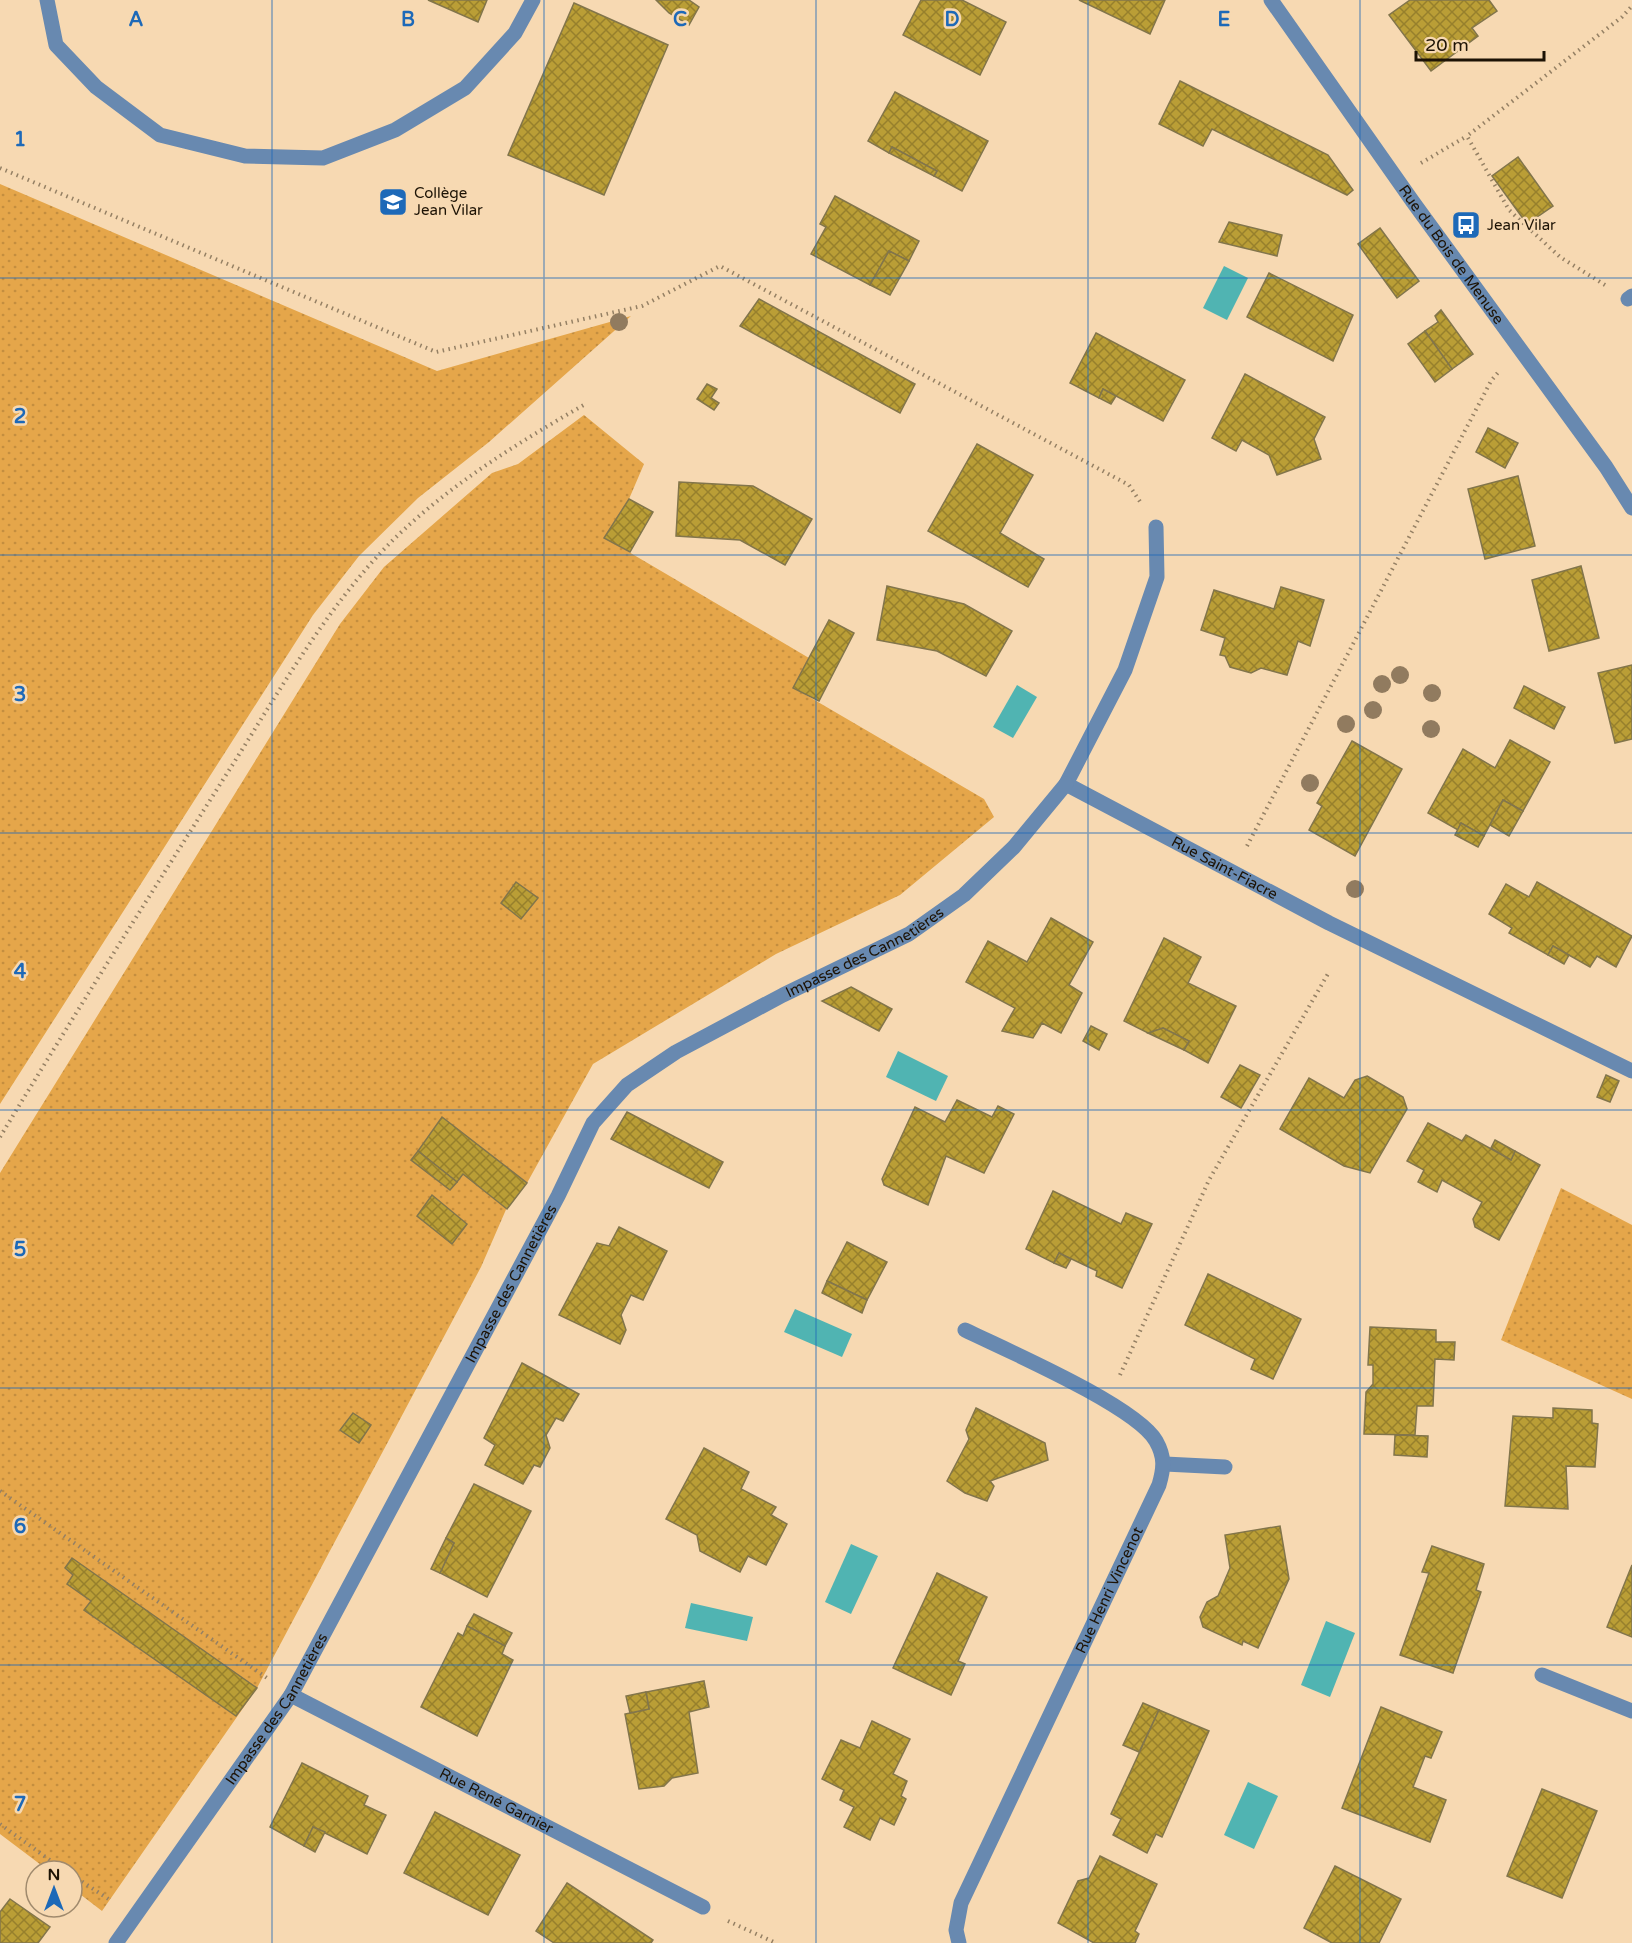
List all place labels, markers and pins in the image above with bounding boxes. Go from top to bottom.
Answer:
place label: Collège Jean Vilar [414,184,483,219]
school or university icon: Collège Jean Vilar [377,186,409,218]
bus stop icon: Jean Vilar [1450,209,1482,241]
place label: Jean Vilar [1487,216,1556,234]

